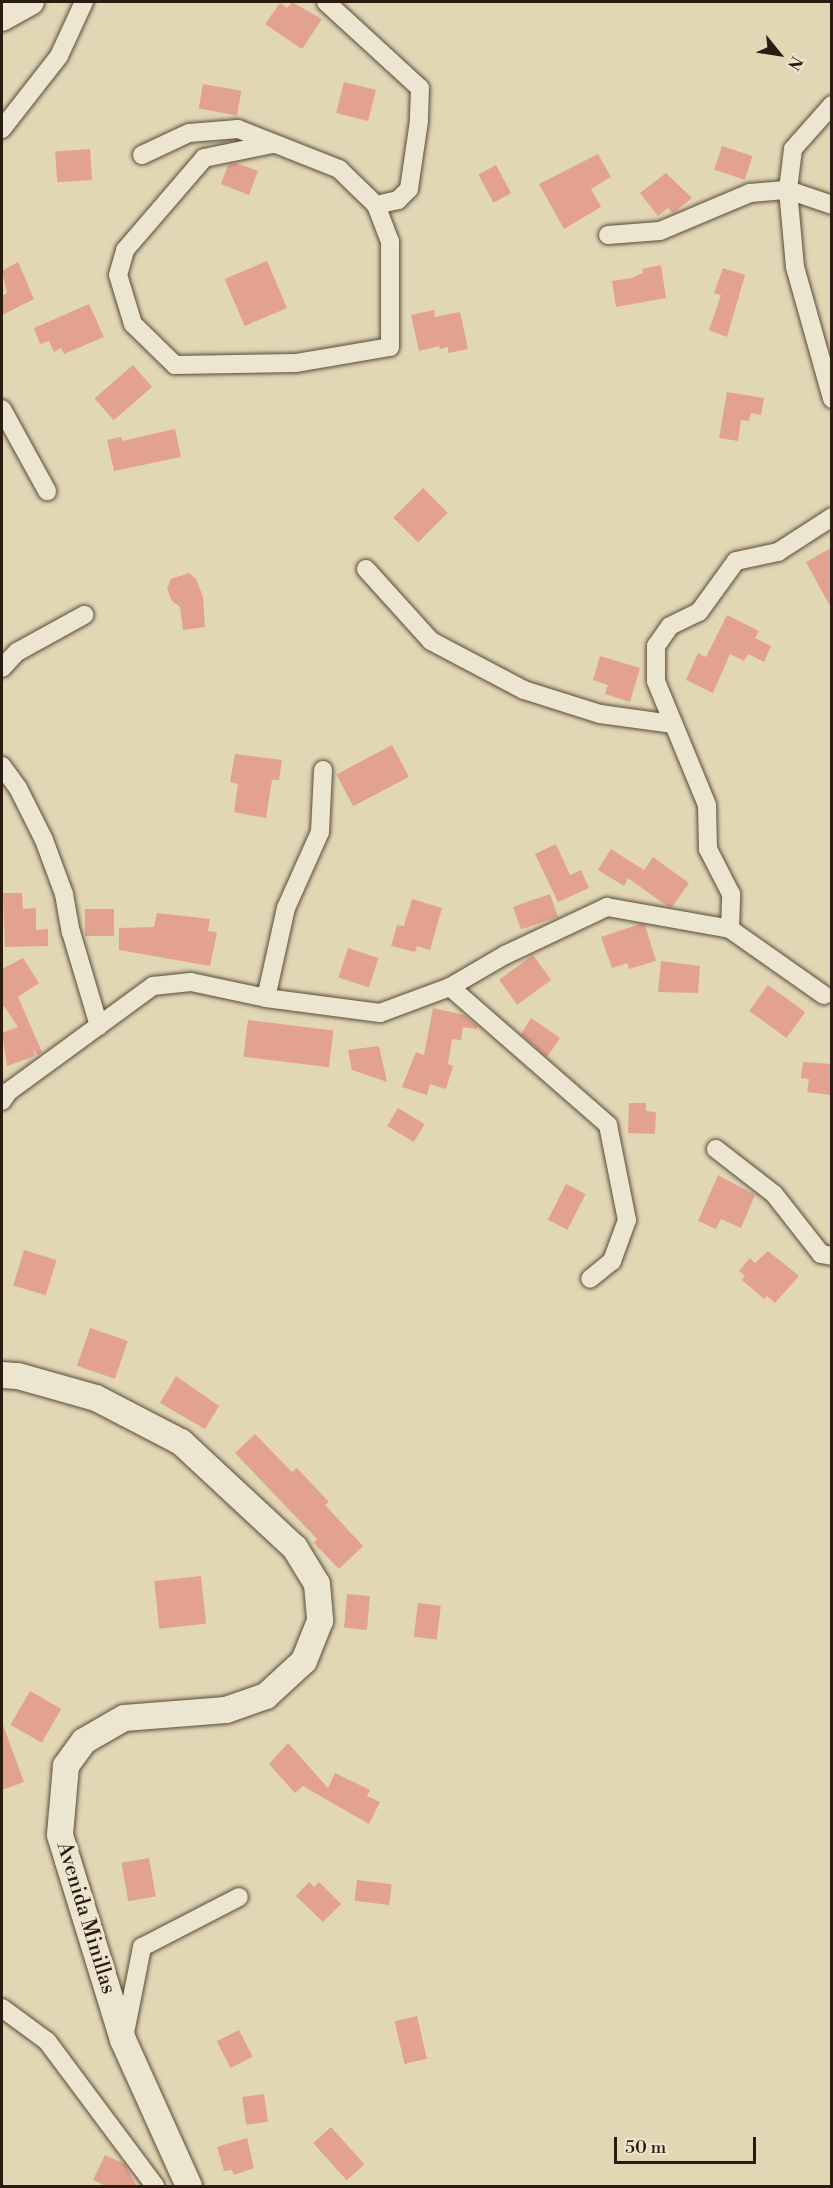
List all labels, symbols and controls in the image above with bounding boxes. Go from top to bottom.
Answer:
north arrow [749,24,809,84]
text: N [783,53,806,73]
street label: Avenida Minillas [51,1839,121,1997]
scale bar [617,2125,760,2163]
text: 50 m [625,2136,666,2159]

